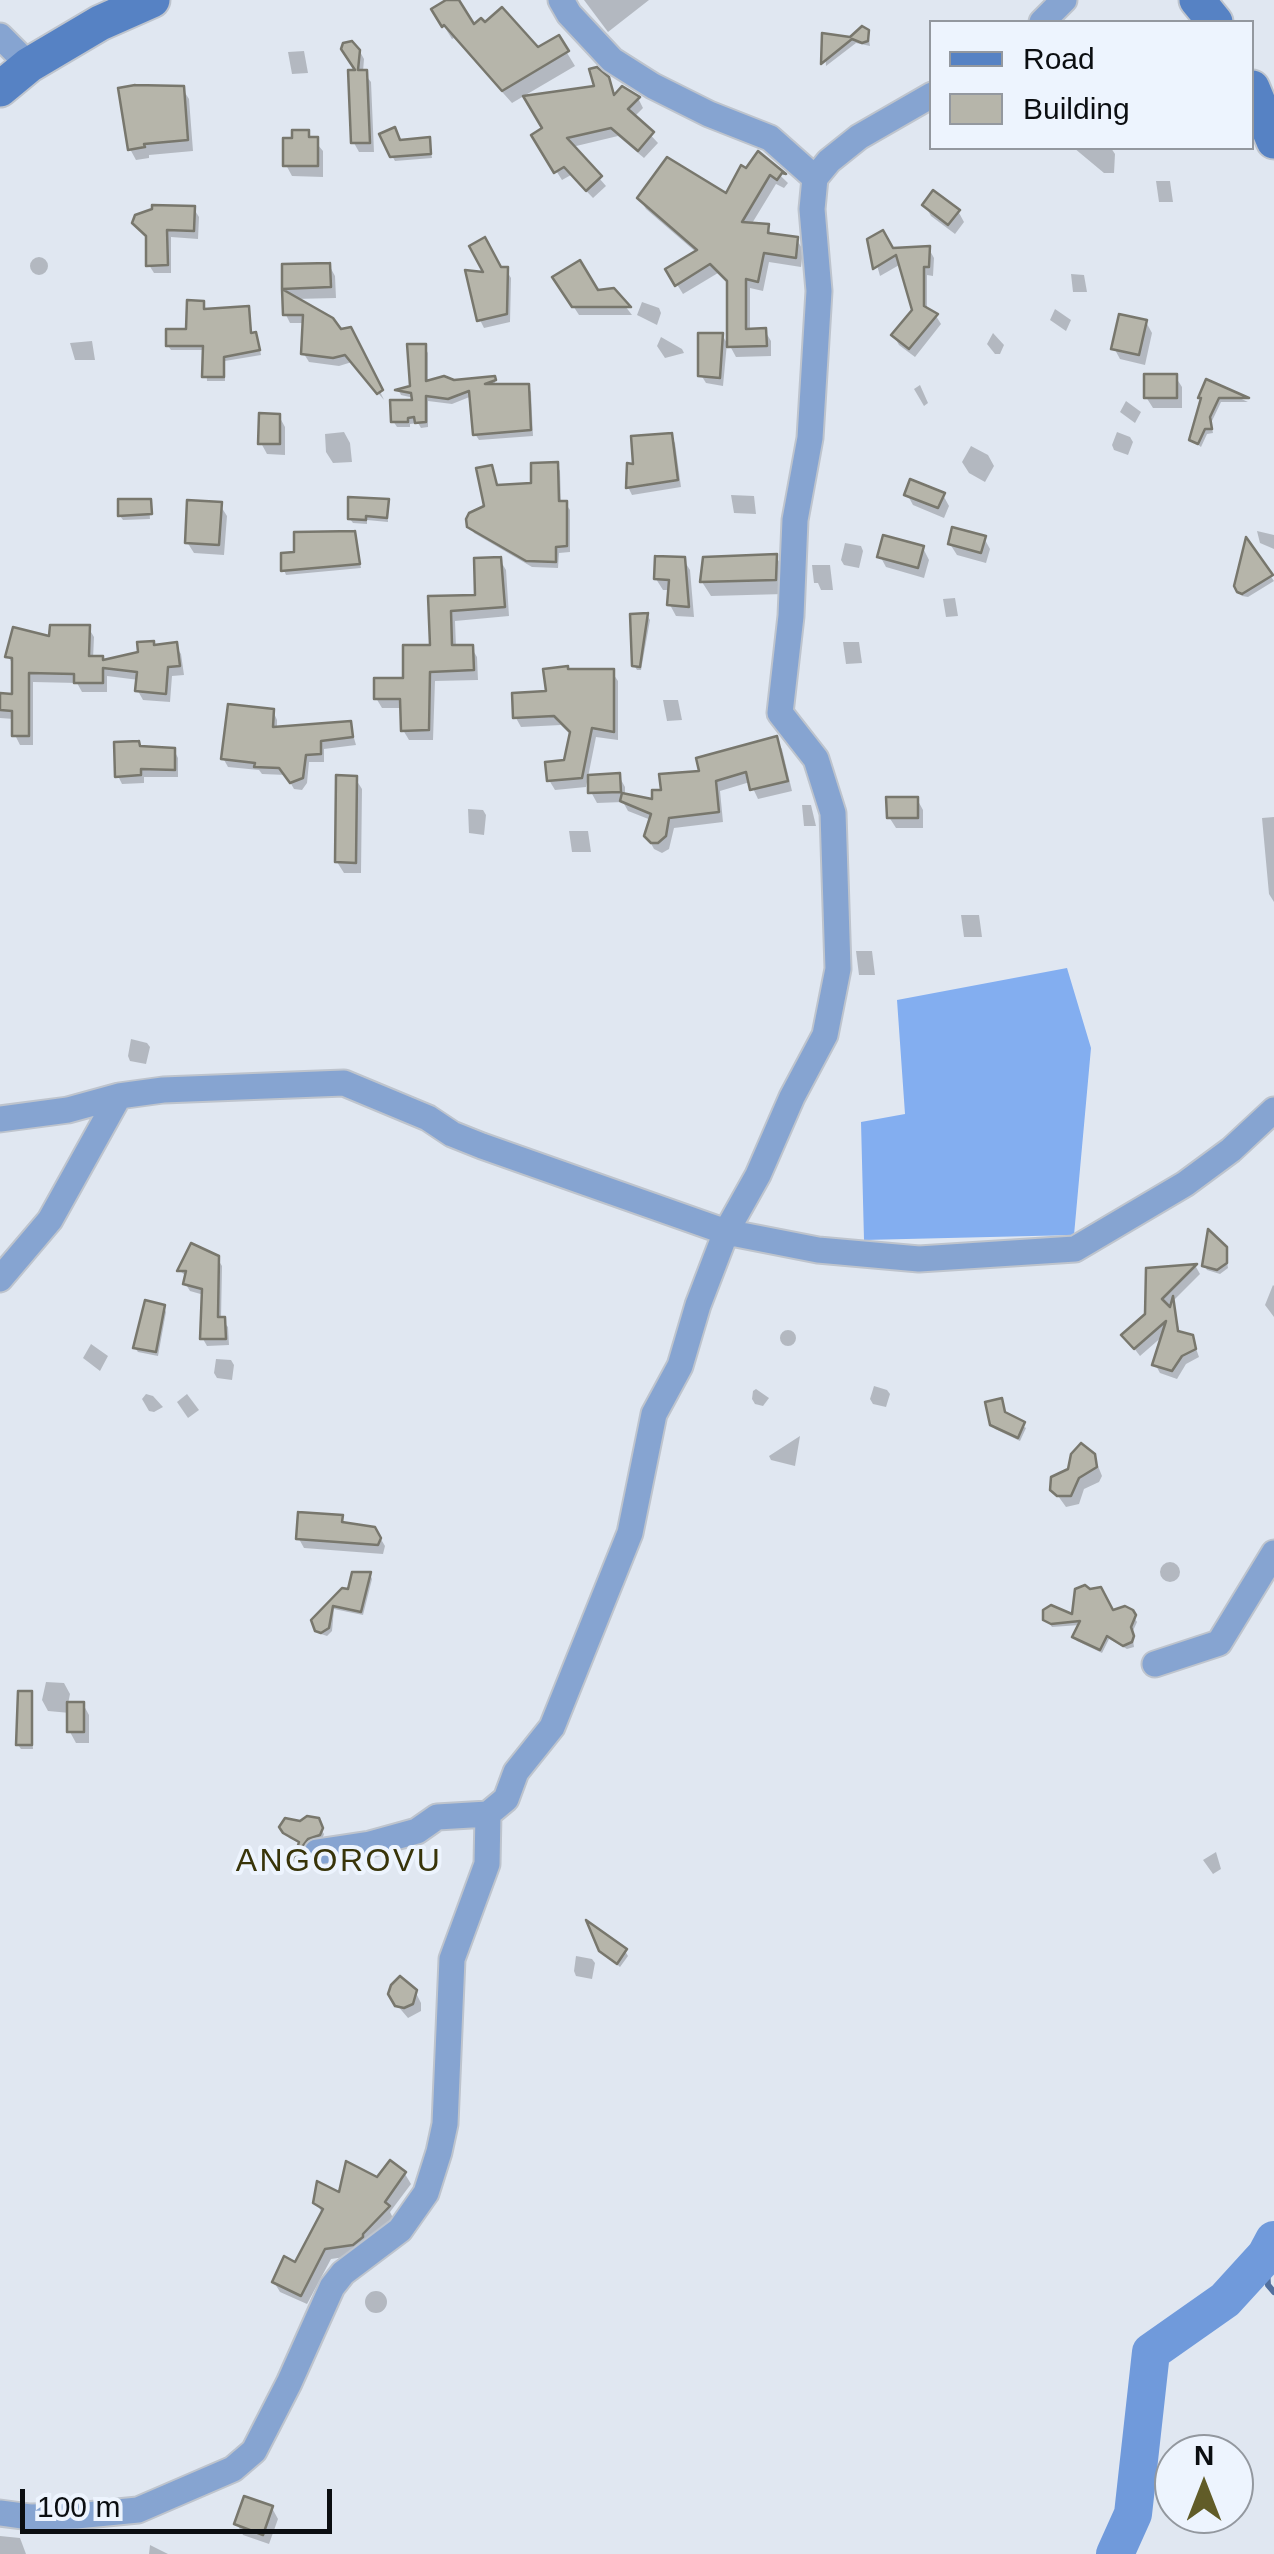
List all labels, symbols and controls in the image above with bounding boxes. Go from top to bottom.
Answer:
legend [929,20,1254,150]
text: Road [1023,42,1095,75]
text: Building [1023,92,1130,125]
district label: ANGOROVU [236,1843,442,1881]
north arrow [1154,2434,1254,2534]
text: N [1194,2440,1214,2471]
scale bar [25,2469,338,2531]
text: 100 m [37,2490,120,2523]

